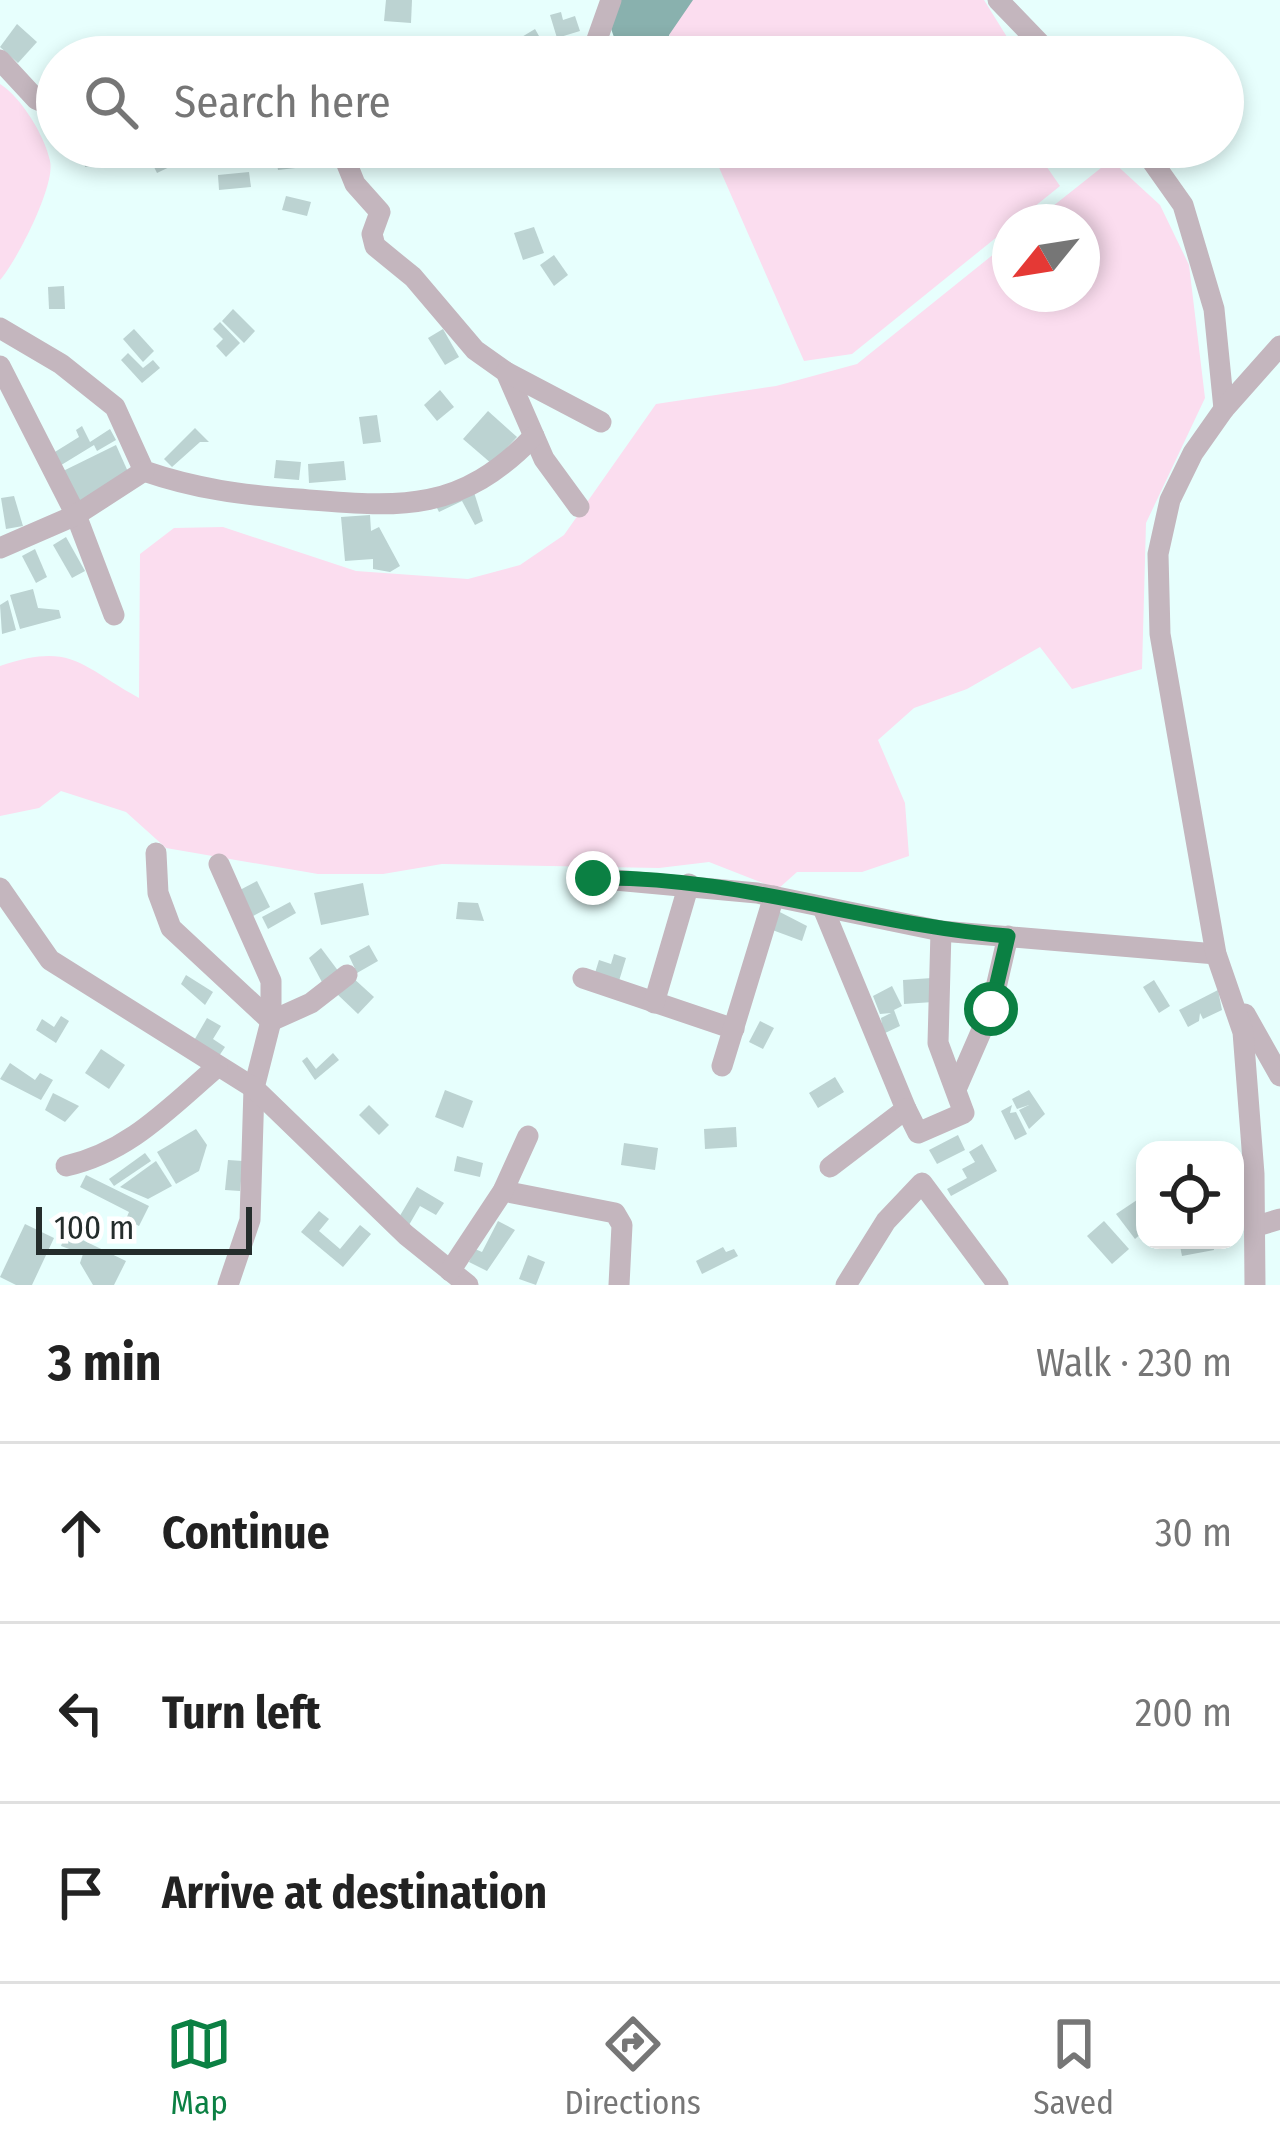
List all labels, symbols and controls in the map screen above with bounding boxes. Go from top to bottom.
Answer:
search box [36,36,1244,168]
icon: search [78,69,144,135]
text: Search here [174,75,391,129]
north arrow [992,204,1100,312]
route end [566,851,620,905]
route start [964,982,1018,1036]
map controls [1136,1141,1244,1249]
button: locate [1136,1141,1244,1249]
scale bar [36,1201,252,1254]
text: 100 m [54,1208,134,1248]
text: 3 min [48,1332,162,1394]
text: Walk · 230 m [1036,1340,1232,1386]
icon: ahead [48,1500,114,1566]
text: Continue [162,1506,330,1560]
text: 30 m [1155,1510,1232,1556]
icon: left [48,1680,114,1746]
text: Turn left [162,1686,321,1740]
text: 200 m [1135,1690,1232,1736]
icon: arrive [48,1860,114,1926]
text: Arrive at destination [162,1866,547,1920]
tab: Map [166,2011,232,2123]
tab: Directions [564,2011,701,2123]
tab: Saved [1033,2011,1114,2123]

